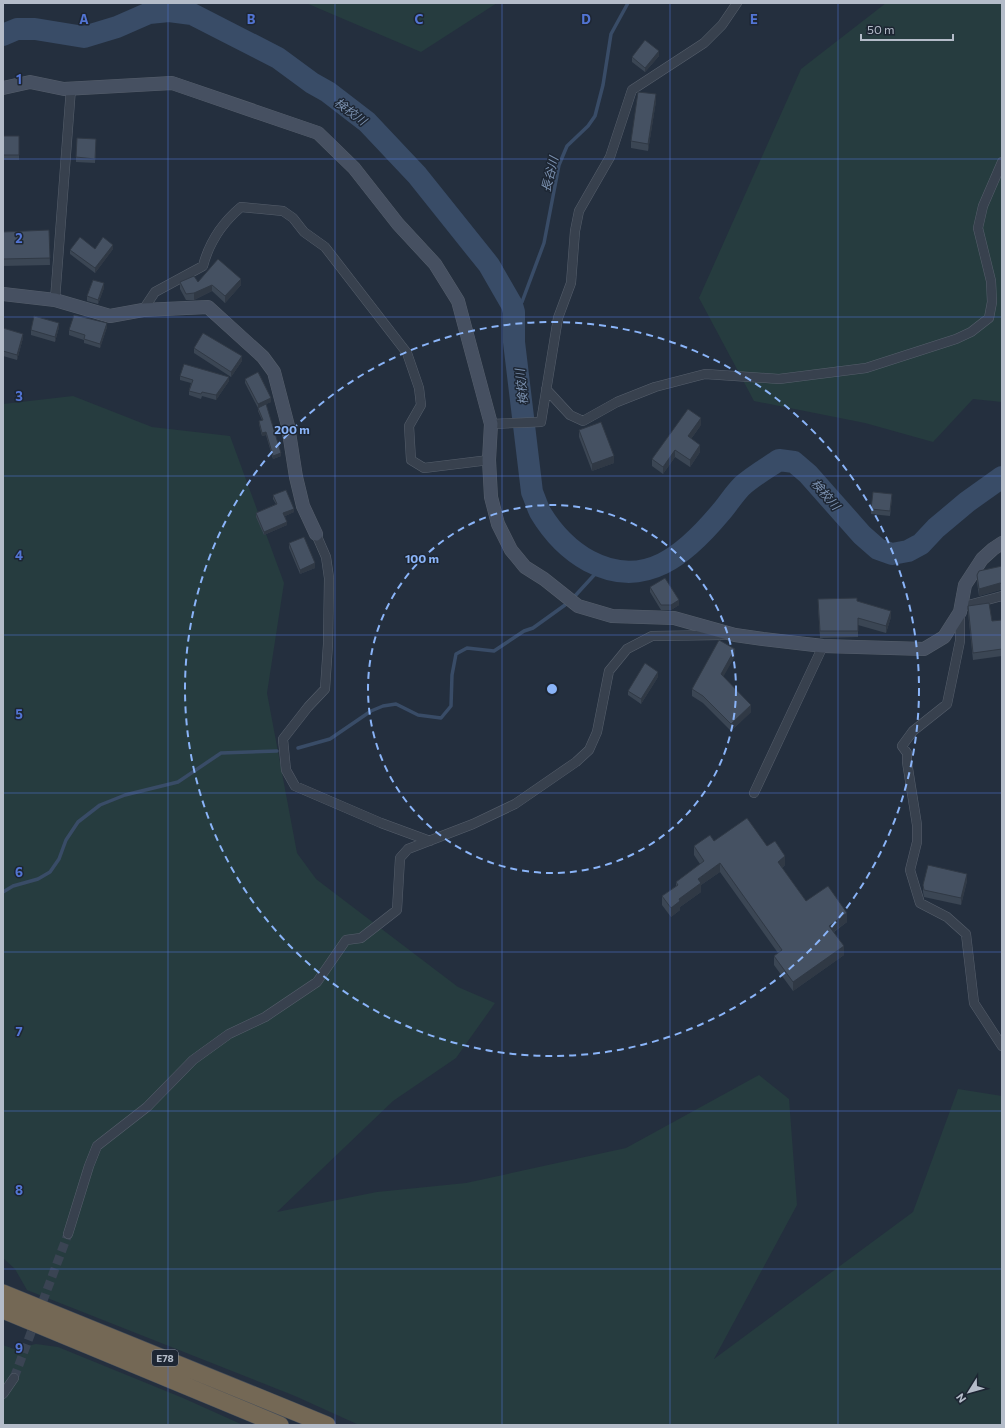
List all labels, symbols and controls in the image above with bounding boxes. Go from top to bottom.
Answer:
text: A [79,11,89,27]
text: B [247,11,256,27]
text: C [415,11,424,27]
text: D [581,11,591,27]
text: E [750,11,758,27]
scale bar [861,16,953,42]
text: 50 m [867,22,895,36]
text: 1 [16,71,22,87]
water label: 検校川 [332,95,371,129]
water label: 長谷川 [538,153,561,193]
text: 2 [15,230,23,246]
water label: 検校川 [512,366,530,406]
text: 3 [15,388,23,404]
text: 200 m [274,422,310,436]
water label: 検校川 [809,476,844,514]
text: 4 [15,547,23,563]
text: 100 m [405,551,439,565]
centre of rings [545,682,559,696]
text: 5 [15,706,23,722]
text: 6 [15,864,23,880]
text: 7 [15,1023,23,1039]
text: 8 [15,1182,23,1198]
text: 9 [15,1340,23,1356]
road number: E78 [152,1350,178,1366]
north arrow [949,1372,989,1412]
text: N [953,1391,968,1406]

